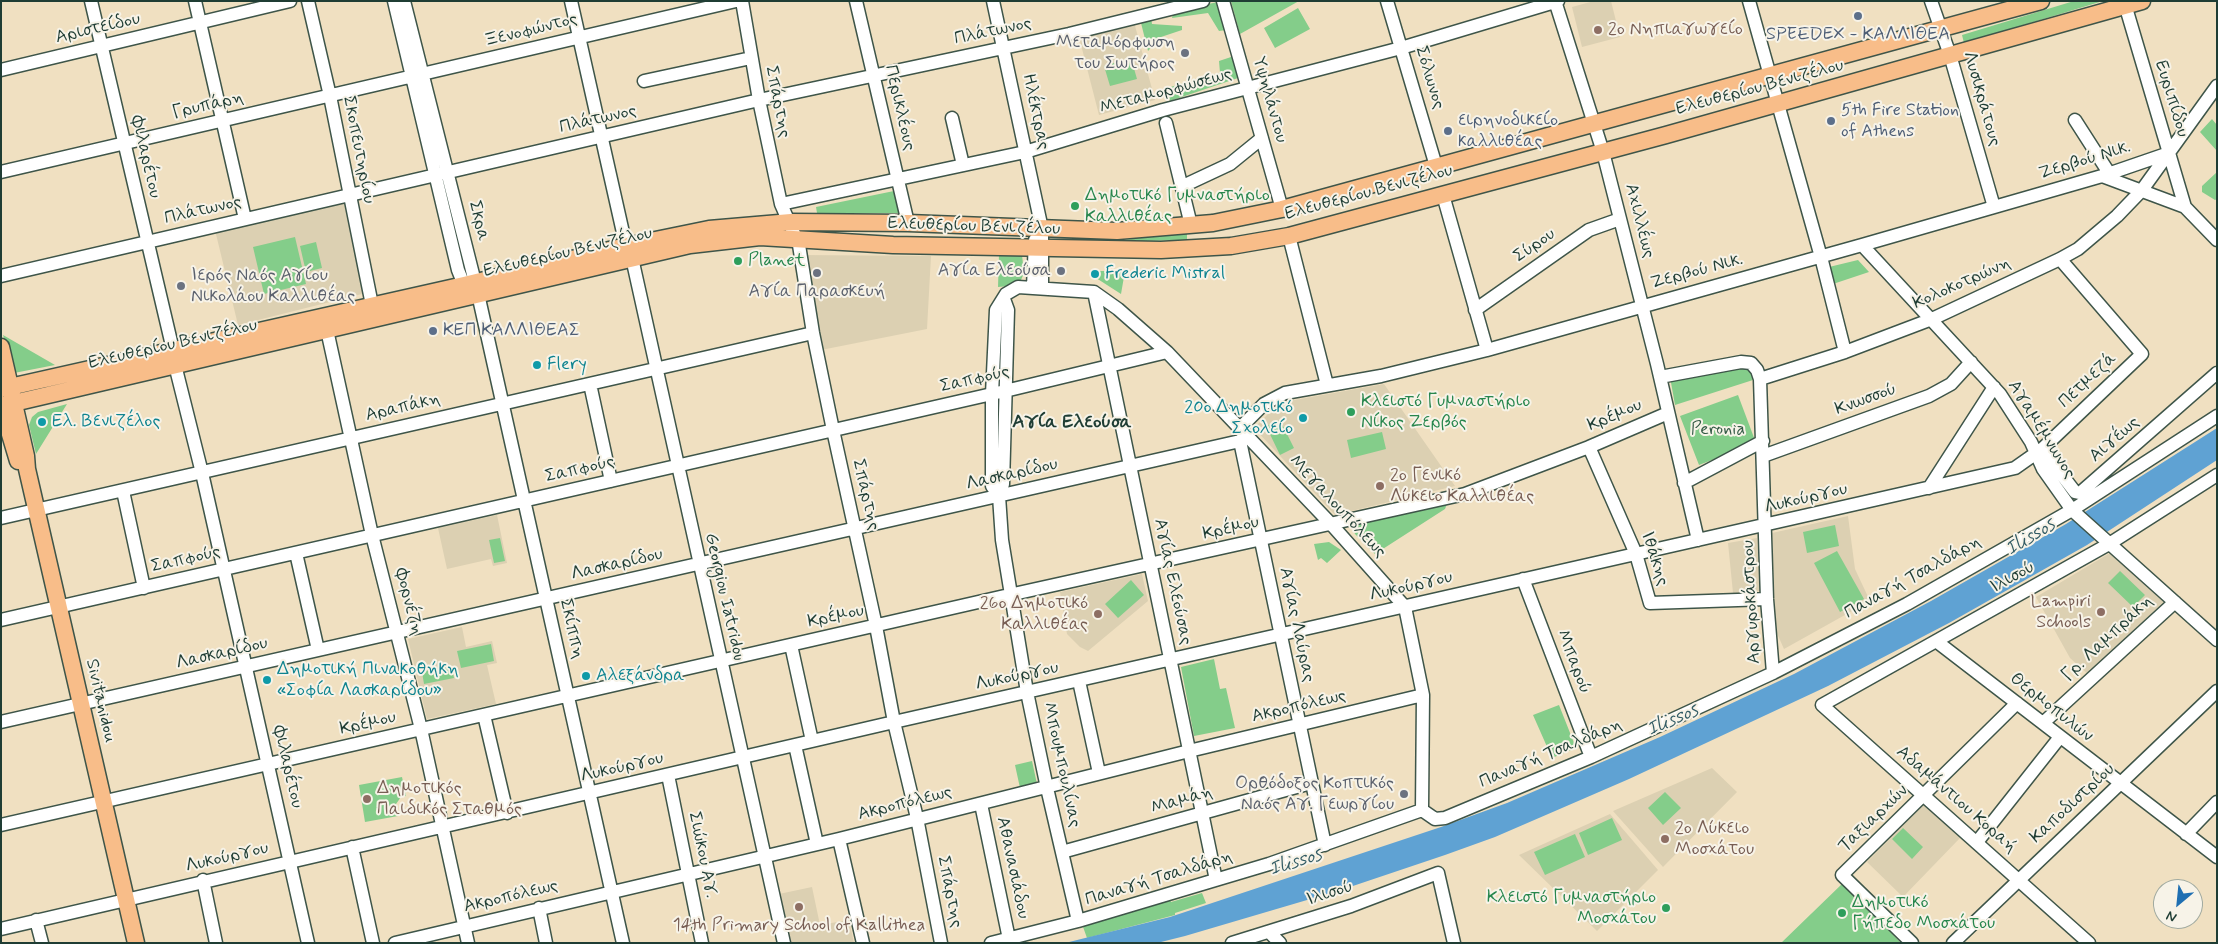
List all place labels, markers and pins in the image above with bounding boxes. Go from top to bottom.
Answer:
marker: SPEEDEX - ΚΑΛΛΙΘΕΑ [1852,10,1864,22]
place label: 2ο Νηπιαγωγείο [1608,19,1743,41]
marker: 2ο Νηπιαγωγείο [1592,24,1604,36]
place label: SPEEDEX - ΚΑΛΛΙΘΕΑ [1766,24,1950,46]
place label: Μεταμόρφωση του Σωτήρος [1056,32,1175,74]
marker: Μεταμόρφωση του Σωτήρος [1179,47,1191,59]
place label: 5th Fire Station of Athens [1841,100,1959,142]
place label: ειρηνοδικείο καλλιθέας [1458,110,1558,152]
marker: 5th Fire Station of Athens [1825,115,1837,127]
marker: ειρηνοδικείο καλλιθέας [1442,125,1454,137]
place label: Δημοτικό Γυμναστήριο Καλλιθέας [1085,185,1270,228]
marker: Δημοτικό Γυμναστήριο Καλλιθέας [1069,200,1081,212]
place label: Planet [748,250,805,272]
marker: Planet [732,255,744,267]
place label: Αγία Ελεούσα [938,260,1051,282]
place label: Frederic Mistral [1105,263,1225,285]
place label: Ιερός Ναός Αγίου Νικολάου Καλλιθέας [191,265,355,308]
marker: Αγία Ελεούσα [1055,265,1067,277]
marker: Αγία Παρασκευή [811,267,823,279]
marker: Frederic Mistral [1089,268,1101,280]
marker: Ιερός Ναός Αγίου Νικολάου Καλλιθέας [175,280,187,292]
place label: Αγία Παρασκευή [749,281,885,303]
place label: ΚΕΠ ΚΑΛΛΙΘΕΑΣ [443,320,580,342]
marker: ΚΕΠ ΚΑΛΛΙΘΕΑΣ [427,325,439,337]
place label: Flery [547,354,587,376]
marker: Flery [531,359,543,371]
place label: Κλειστό Γυμναστήριο Νίκος Ζερβός [1361,391,1530,434]
place label: 20ο Δημοτικό Σχολείο [1184,397,1293,439]
marker: Κλειστό Γυμναστήριο Νίκος Ζερβός [1345,406,1357,418]
place label: Ελ. Βενιζέλος [52,411,160,433]
marker: 20ο Δημοτικό Σχολείο [1297,412,1309,424]
marker: Ελ. Βενιζέλος [36,416,48,428]
place label: 2ο Γενικό Λύκειο Καλλιθέας [1390,465,1534,508]
marker: 2ο Γενικό Λύκειο Καλλιθέας [1374,480,1386,492]
place label: Lampiri Schools [2031,591,2091,634]
place label: 26ο Δημοτικό Καλλιθέας [980,593,1088,636]
marker: Lampiri Schools [2095,606,2107,618]
marker: 26ο Δημοτικό Καλλιθέας [1092,608,1104,620]
place label: Δημοτική Πινακοθήκη «Σοφία Λασκαρίδου» [277,659,459,702]
place label: Αλεξάνδρα [596,665,685,687]
marker: Αλεξάνδρα [580,670,592,682]
marker: Δημοτική Πινακοθήκη «Σοφία Λασκαρίδου» [261,674,273,686]
place label: Ορθόδοξος Κοπτικός Ναός Αγ. Γεωργίου [1235,773,1394,816]
place label: Δημοτικός Παιδικός Σταθμός [377,778,522,821]
marker: Ορθόδοξος Κοπτικός Ναός Αγ. Γεωργίου [1398,788,1410,800]
marker: Δημοτικός Παιδικός Σταθμός [361,793,373,805]
place label: 2ο Λύκειο Μοσχάτου [1675,818,1754,861]
marker: 2ο Λύκειο Μοσχάτου [1659,833,1671,845]
place label: Κλειστό Γυμναστήριο Μοσχάτου [1487,887,1656,930]
place label: Δημοτικό Γήπεδο Μοσχάτου [1852,892,1995,934]
marker: 14th Primary School of Kallithea [793,901,805,913]
marker: Κλειστό Γυμναστήριο Μοσχάτου [1660,902,1672,914]
marker: Δημοτικό Γήπεδο Μοσχάτου [1836,907,1848,919]
place label: 14th Primary School of Kallithea [673,915,925,937]

